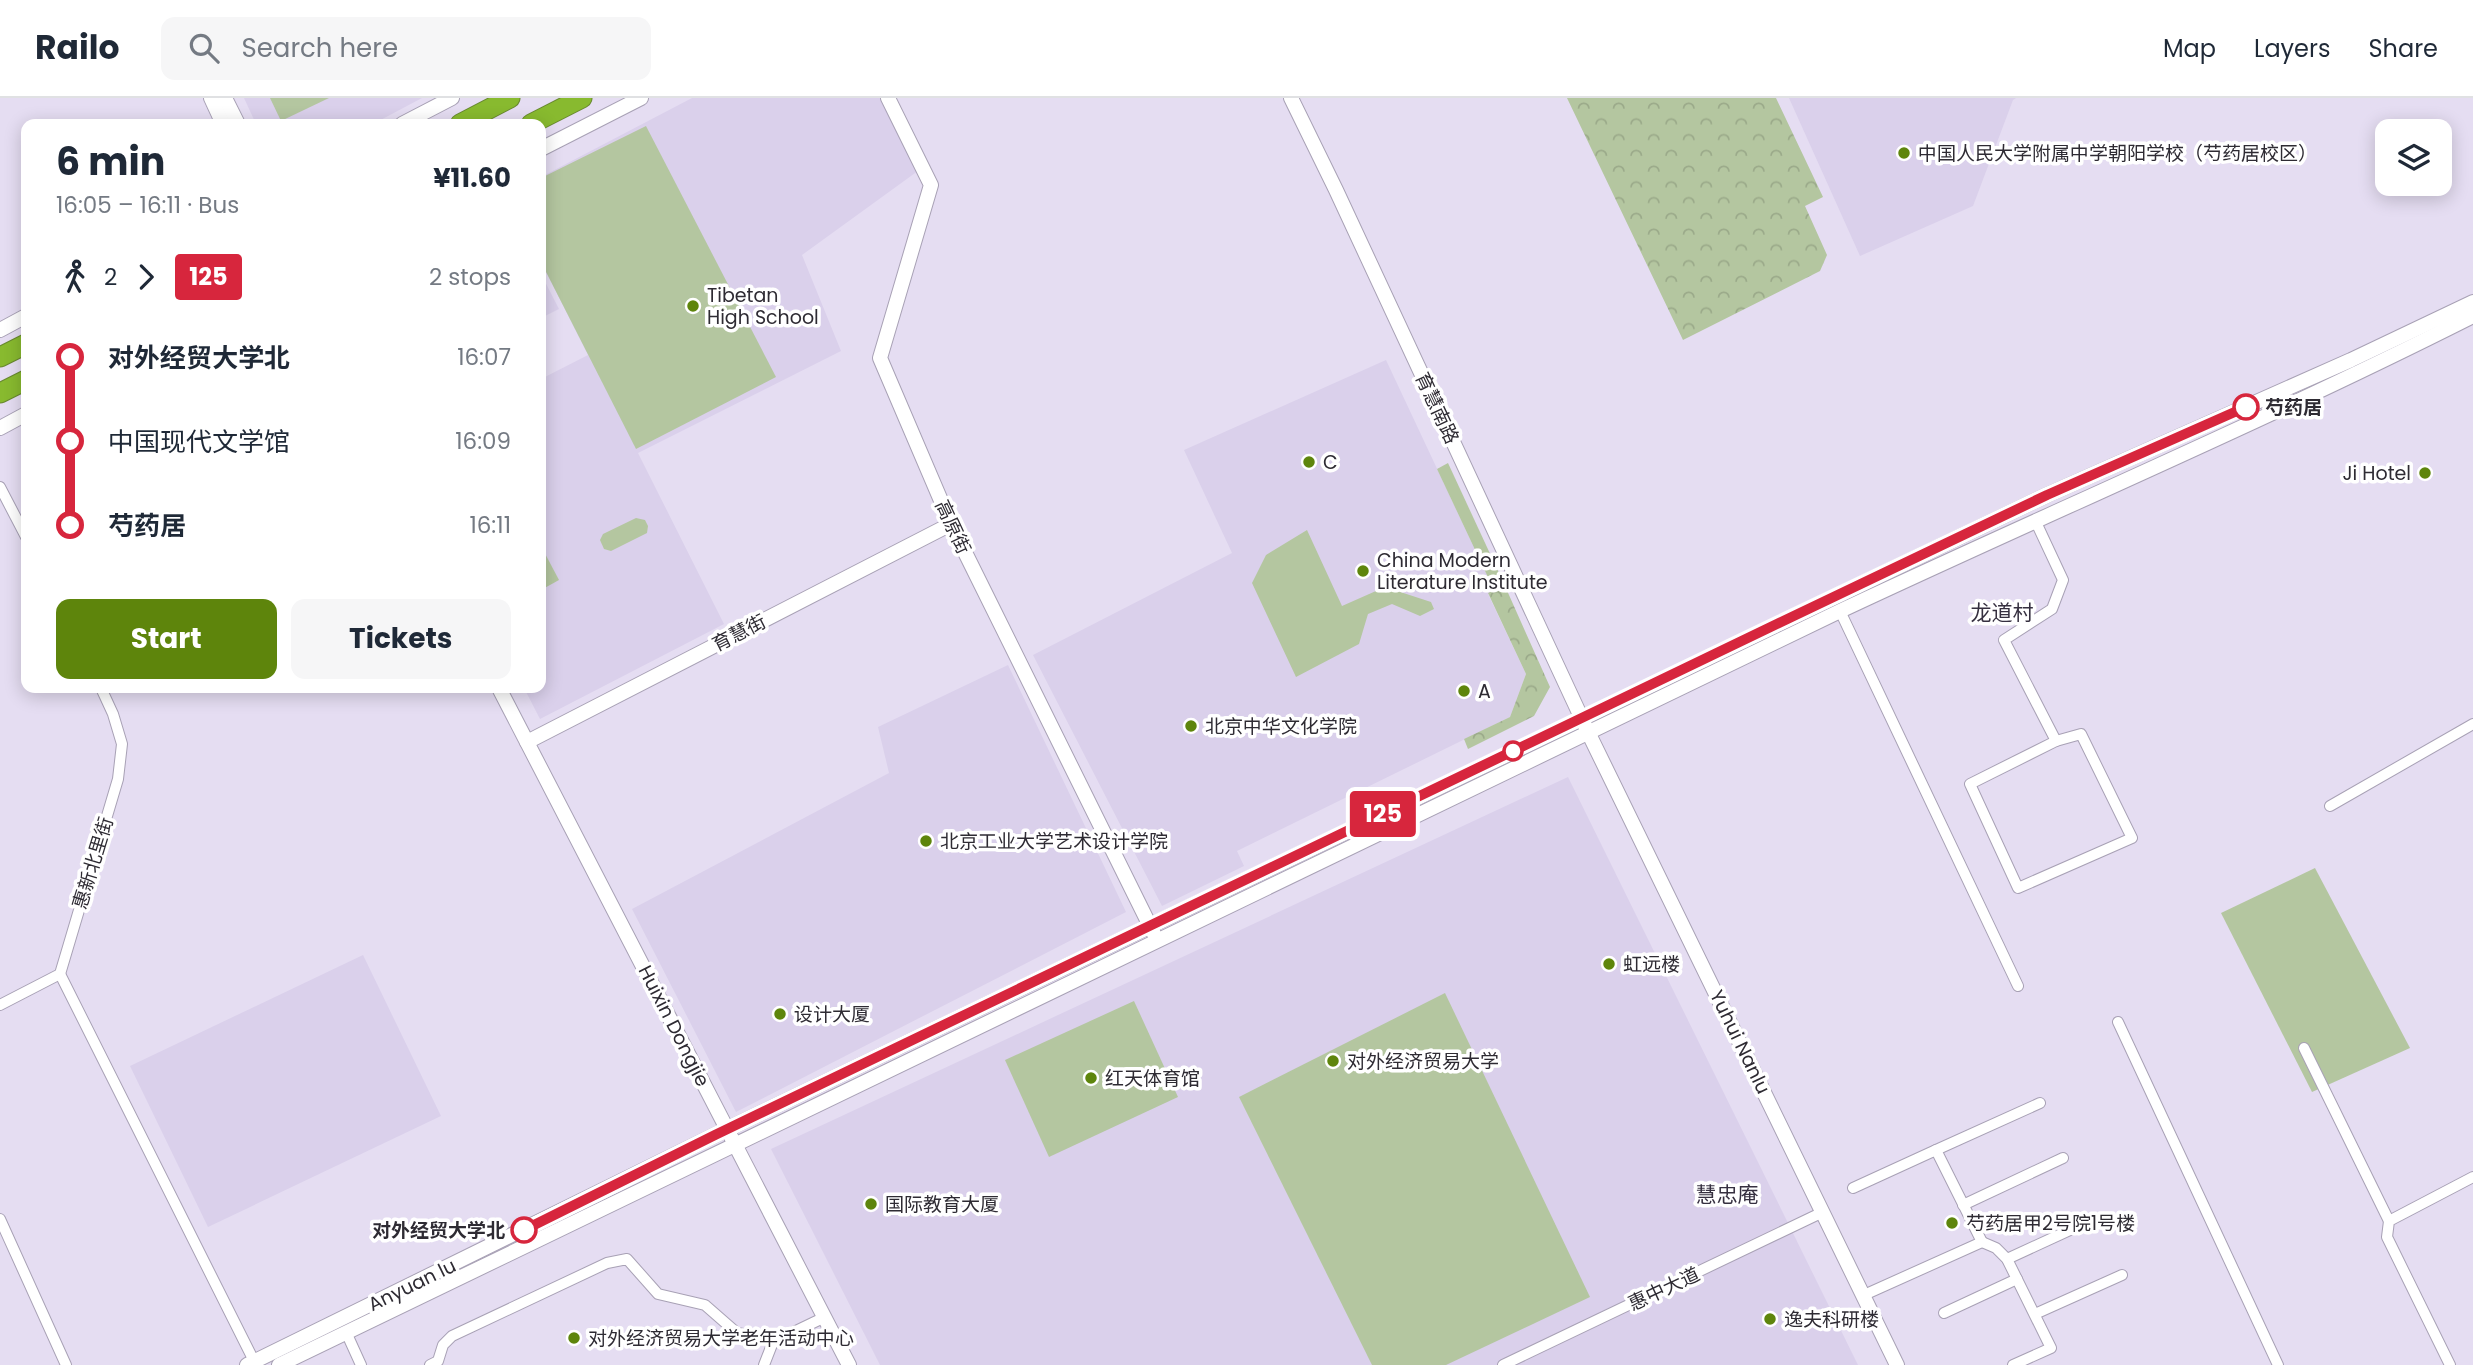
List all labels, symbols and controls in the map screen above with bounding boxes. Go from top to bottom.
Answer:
search box [161,17,651,80]
text: Railo [35,24,119,71]
icon: search [185,29,223,67]
text: Search here [241,30,398,66]
text: Map [2163,32,2216,65]
text: Layers [2254,32,2330,65]
text: Share [2368,32,2438,65]
map controls [2375,119,2452,196]
button: layers [2375,119,2452,196]
text: 6 min [56,135,165,188]
place label: 中国人民大学附属中学朝阳学校（芍药居校区） [1918,140,2317,167]
marker: 中国人民大学附属中学朝阳学校（芍药居校区） [1896,145,1912,161]
text: ¥11.60 [433,160,511,196]
text: 16:05 – 16:11 · Bus [56,189,239,221]
icon: walk [56,258,94,296]
icon: forward [127,258,165,296]
text: 125 [189,260,228,293]
text: 2 [104,261,117,293]
text: 2 stops [429,261,511,293]
place label: Tibetan High School [707,282,819,331]
marker: Tibetan High School [685,298,701,314]
text: 对外经贸大学北 [108,340,290,376]
text: 16:07 [457,341,511,373]
street label: 育慧南路 [1409,368,1465,448]
marker: 芍药居 [2233,394,2259,420]
place label: 芍药居 [2265,394,2322,421]
text: 中国现代文学馆 [108,424,290,460]
text: 16:09 [455,425,511,457]
place label: C [1323,449,1338,476]
marker: C [1301,454,1317,470]
place label: Ji Hotel [2343,460,2411,487]
marker: Ji Hotel [2417,465,2433,481]
street label: 高原街 [929,495,977,559]
text: 芍药居 [108,508,186,544]
text: 16:11 [469,509,511,541]
place label: China Modern Literature Institute [1377,547,1548,596]
marker: China Modern Literature Institute [1355,563,1371,579]
district label: 龙道村 [1971,598,2034,627]
button: Start [56,599,277,679]
button: Tickets [291,599,511,679]
street label: 育慧街 [707,608,771,658]
place label: A [1478,678,1491,705]
marker: A [1456,683,1472,699]
place label: 北京中华文化学院 [1205,713,1357,740]
marker: 北京中华文化学院 [1183,718,1199,734]
unlabelled marker [1503,741,1523,761]
line badge: 125 [1343,791,1423,837]
text: 125 [1364,797,1402,830]
street label: 惠新北里街 [66,814,120,912]
place label: 北京工业大学艺术设计学院 [940,828,1168,855]
marker: 北京工业大学艺术设计学院 [918,833,934,849]
place label: 虹远楼 [1623,951,1680,978]
marker: 虹远楼 [1601,956,1617,972]
street label: Huixin Dongjie [632,961,716,1091]
street label: Yuhui Nanlu [1703,986,1777,1098]
place label: 设计大厦 [794,1001,870,1028]
marker: 设计大厦 [772,1006,788,1022]
place label: 对外经济贸易大学 [1347,1048,1499,1075]
marker: 对外经济贸易大学 [1325,1053,1341,1069]
place label: 红天体育馆 [1105,1065,1200,1092]
marker: 红天体育馆 [1083,1070,1099,1086]
district label: 慧忠庵 [1696,1180,1759,1209]
place label: 国际教育大厦 [885,1191,999,1218]
marker: 国际教育大厦 [863,1196,879,1212]
place label: 芍药居甲2号院1号楼 [1966,1210,2135,1237]
marker: 芍药居甲2号院1号楼 [1944,1215,1960,1231]
place label: 对外经贸大学北 [372,1217,505,1244]
marker: 对外经贸大学北 [511,1217,537,1243]
street label: Anyuan lu [364,1252,460,1318]
street label: 惠中大道 [1624,1261,1704,1317]
place label: 逸夫科研楼 [1784,1306,1879,1333]
marker: 逸夫科研楼 [1762,1311,1778,1327]
place label: 对外经济贸易大学老年活动中心 [588,1325,854,1352]
marker: 对外经济贸易大学老年活动中心 [566,1330,582,1346]

